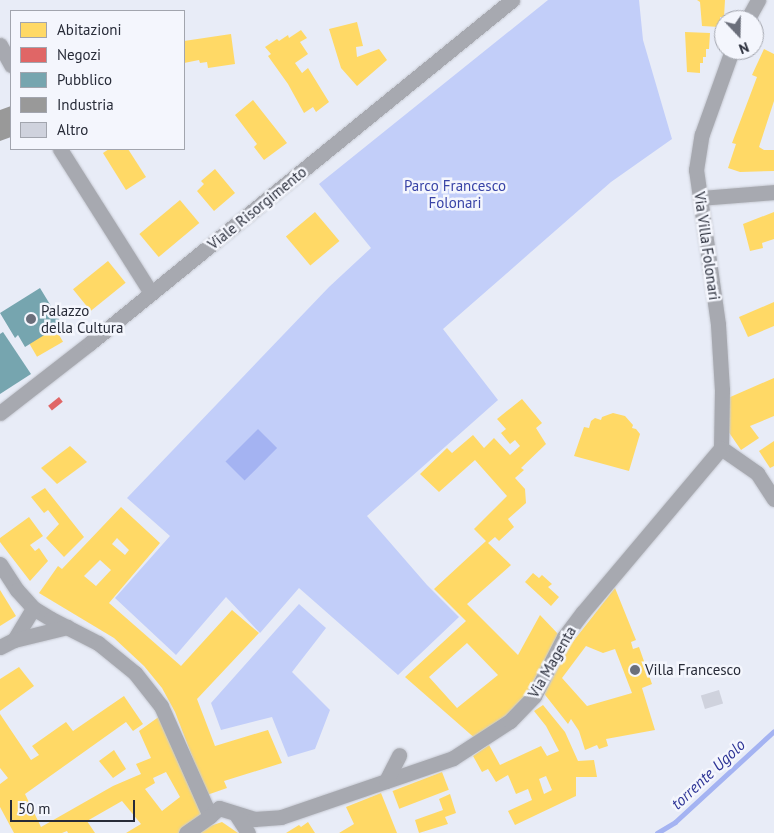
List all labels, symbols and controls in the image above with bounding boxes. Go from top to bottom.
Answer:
legend [10,10,185,150]
north arrow [714,10,764,60]
text: Abitazioni [57,20,121,39]
text: N [737,38,752,58]
text: Negozi [57,45,101,64]
text: Pubblico [57,70,112,89]
text: Industria [57,95,114,114]
text: Altro [57,120,88,139]
street label: Viale Risorgimento [204,163,310,253]
park label: Parco Francesco Folonari [404,176,506,211]
street label: Via Villa Folonari [690,190,724,302]
place label: Palazzo della Cultura [41,301,123,336]
marker: Palazzo della Cultura [25,313,37,325]
street label: Via Magenta [524,623,580,701]
place label: Villa Francesco [645,661,741,679]
marker: Villa Francesco [629,664,641,676]
water label: torrente Ugolo [667,735,749,813]
scale bar [12,790,138,822]
text: 50 m [18,799,51,818]

